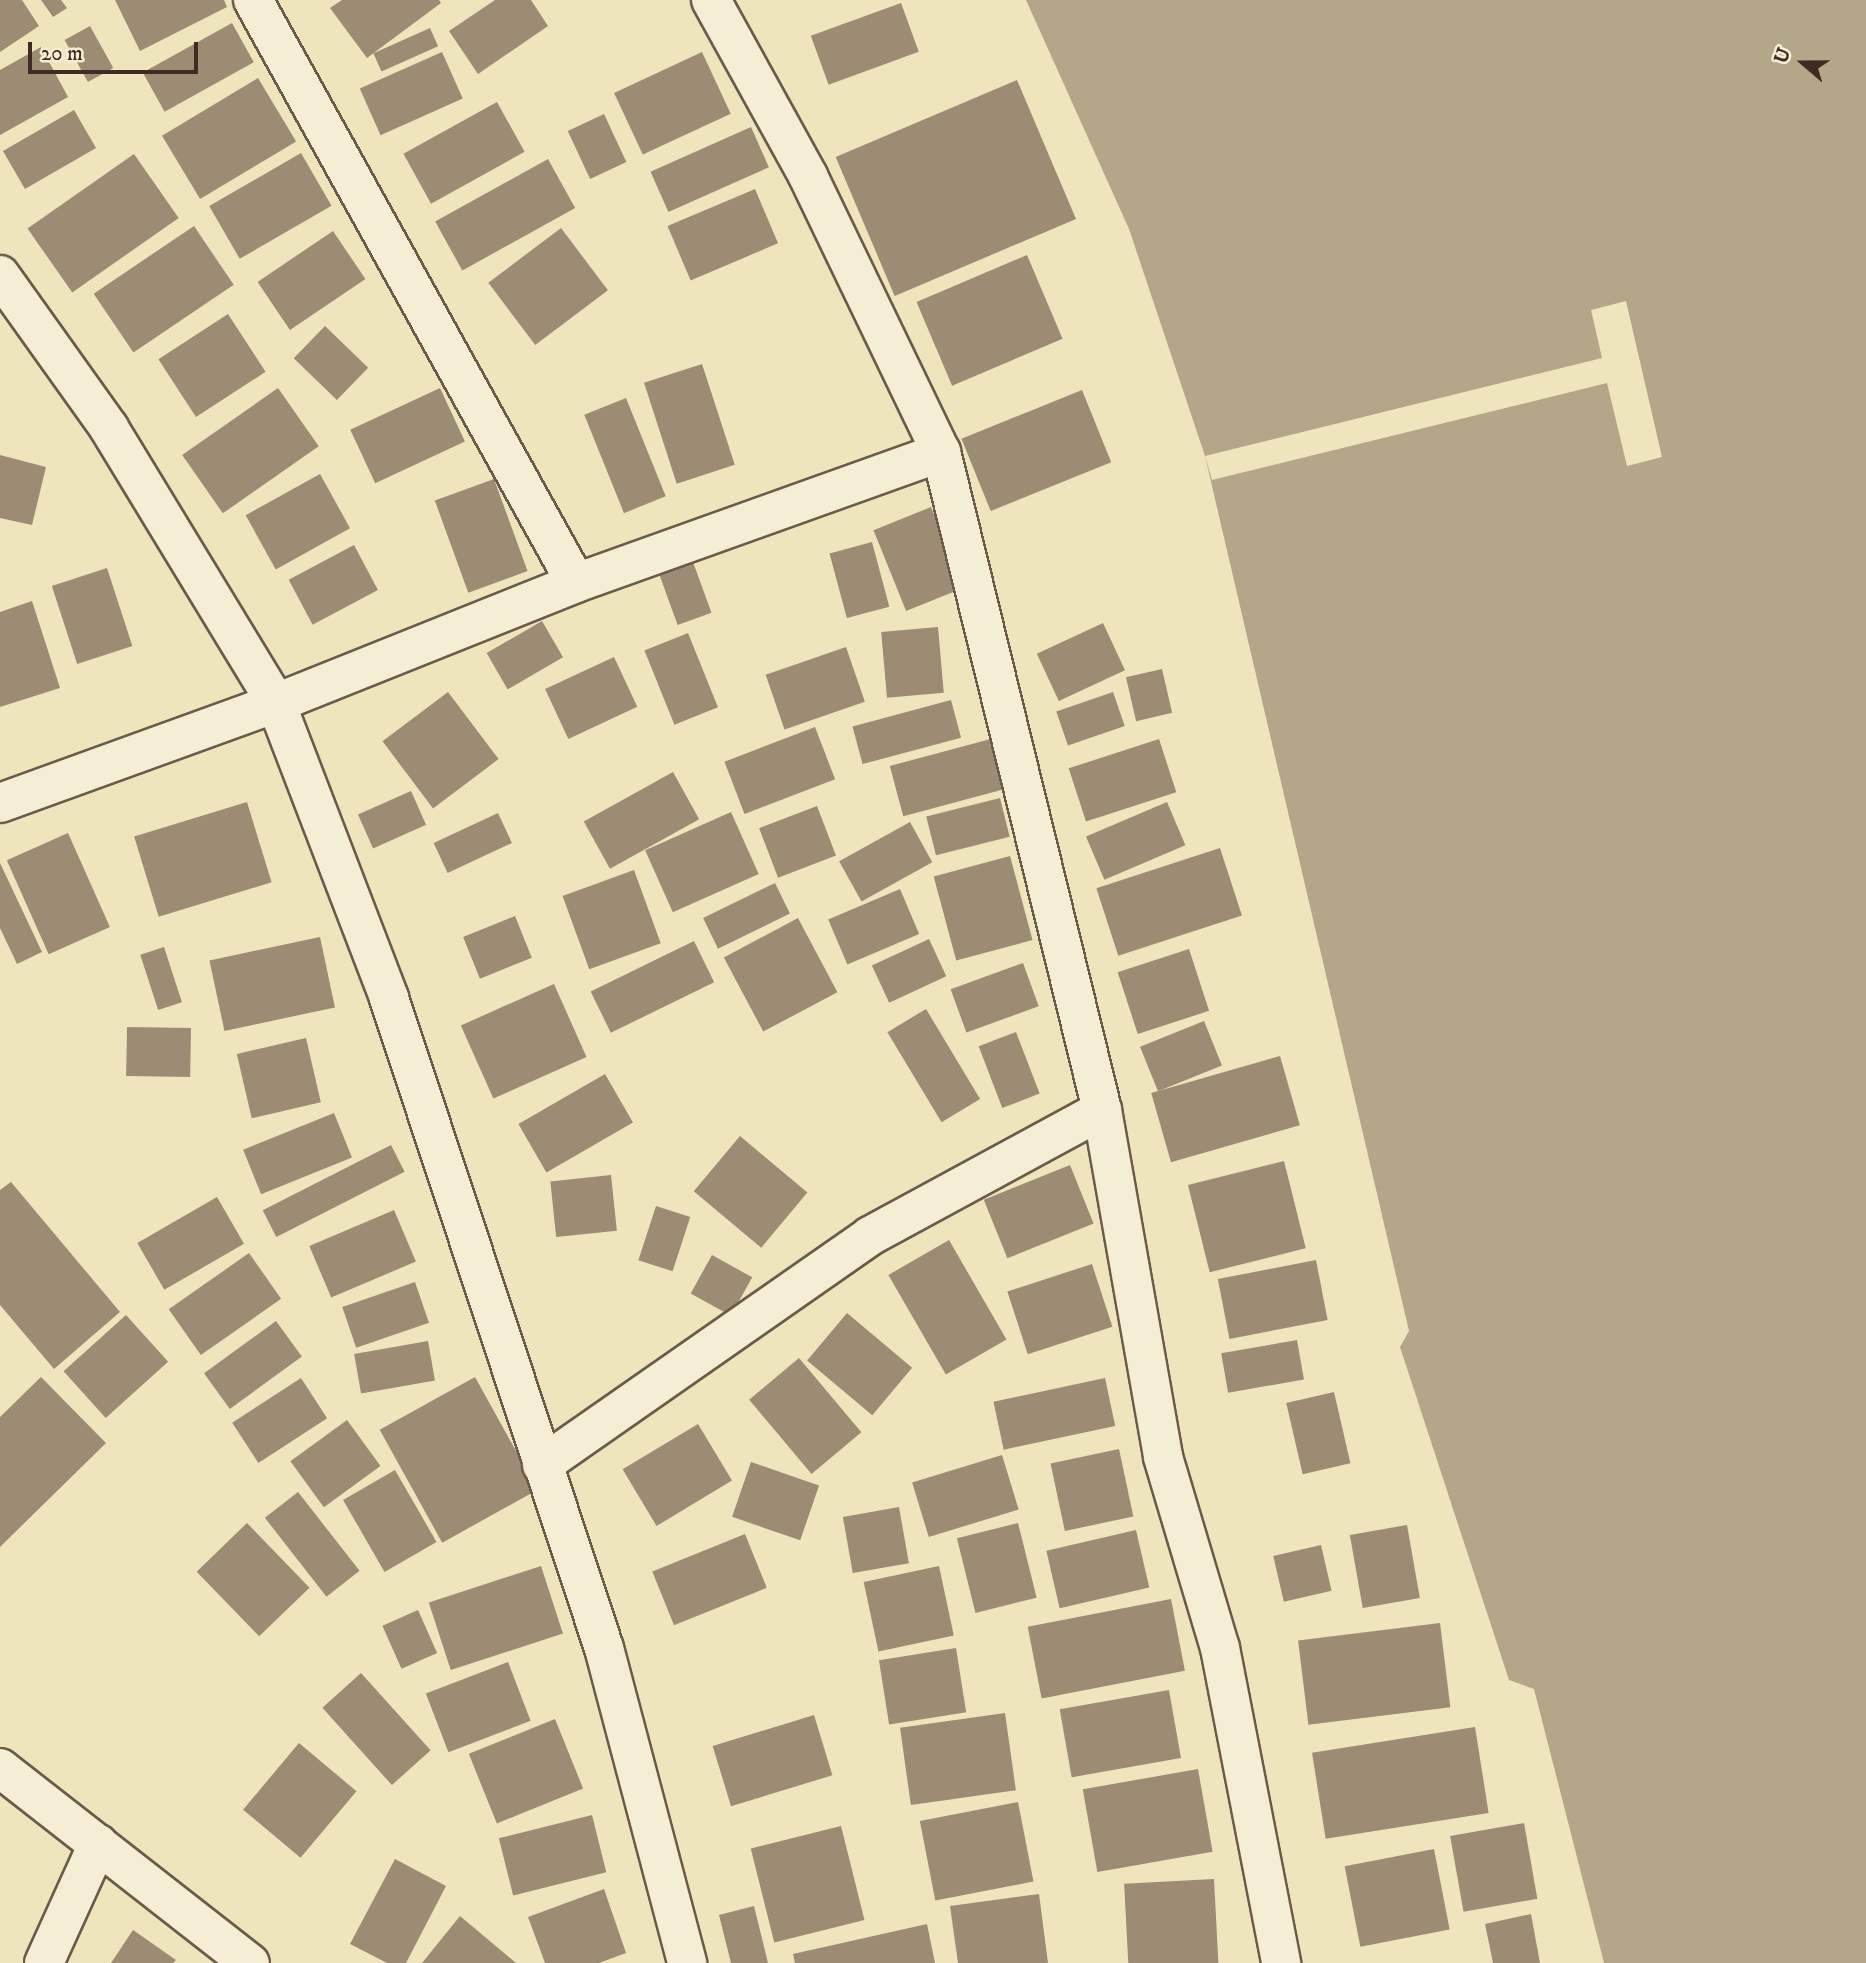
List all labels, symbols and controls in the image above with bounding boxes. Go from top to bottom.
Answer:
scale bar [32,28,201,72]
north arrow [1768,28,1838,98]
text: 20 m [41,41,83,67]
text: U [1769,45,1796,66]

